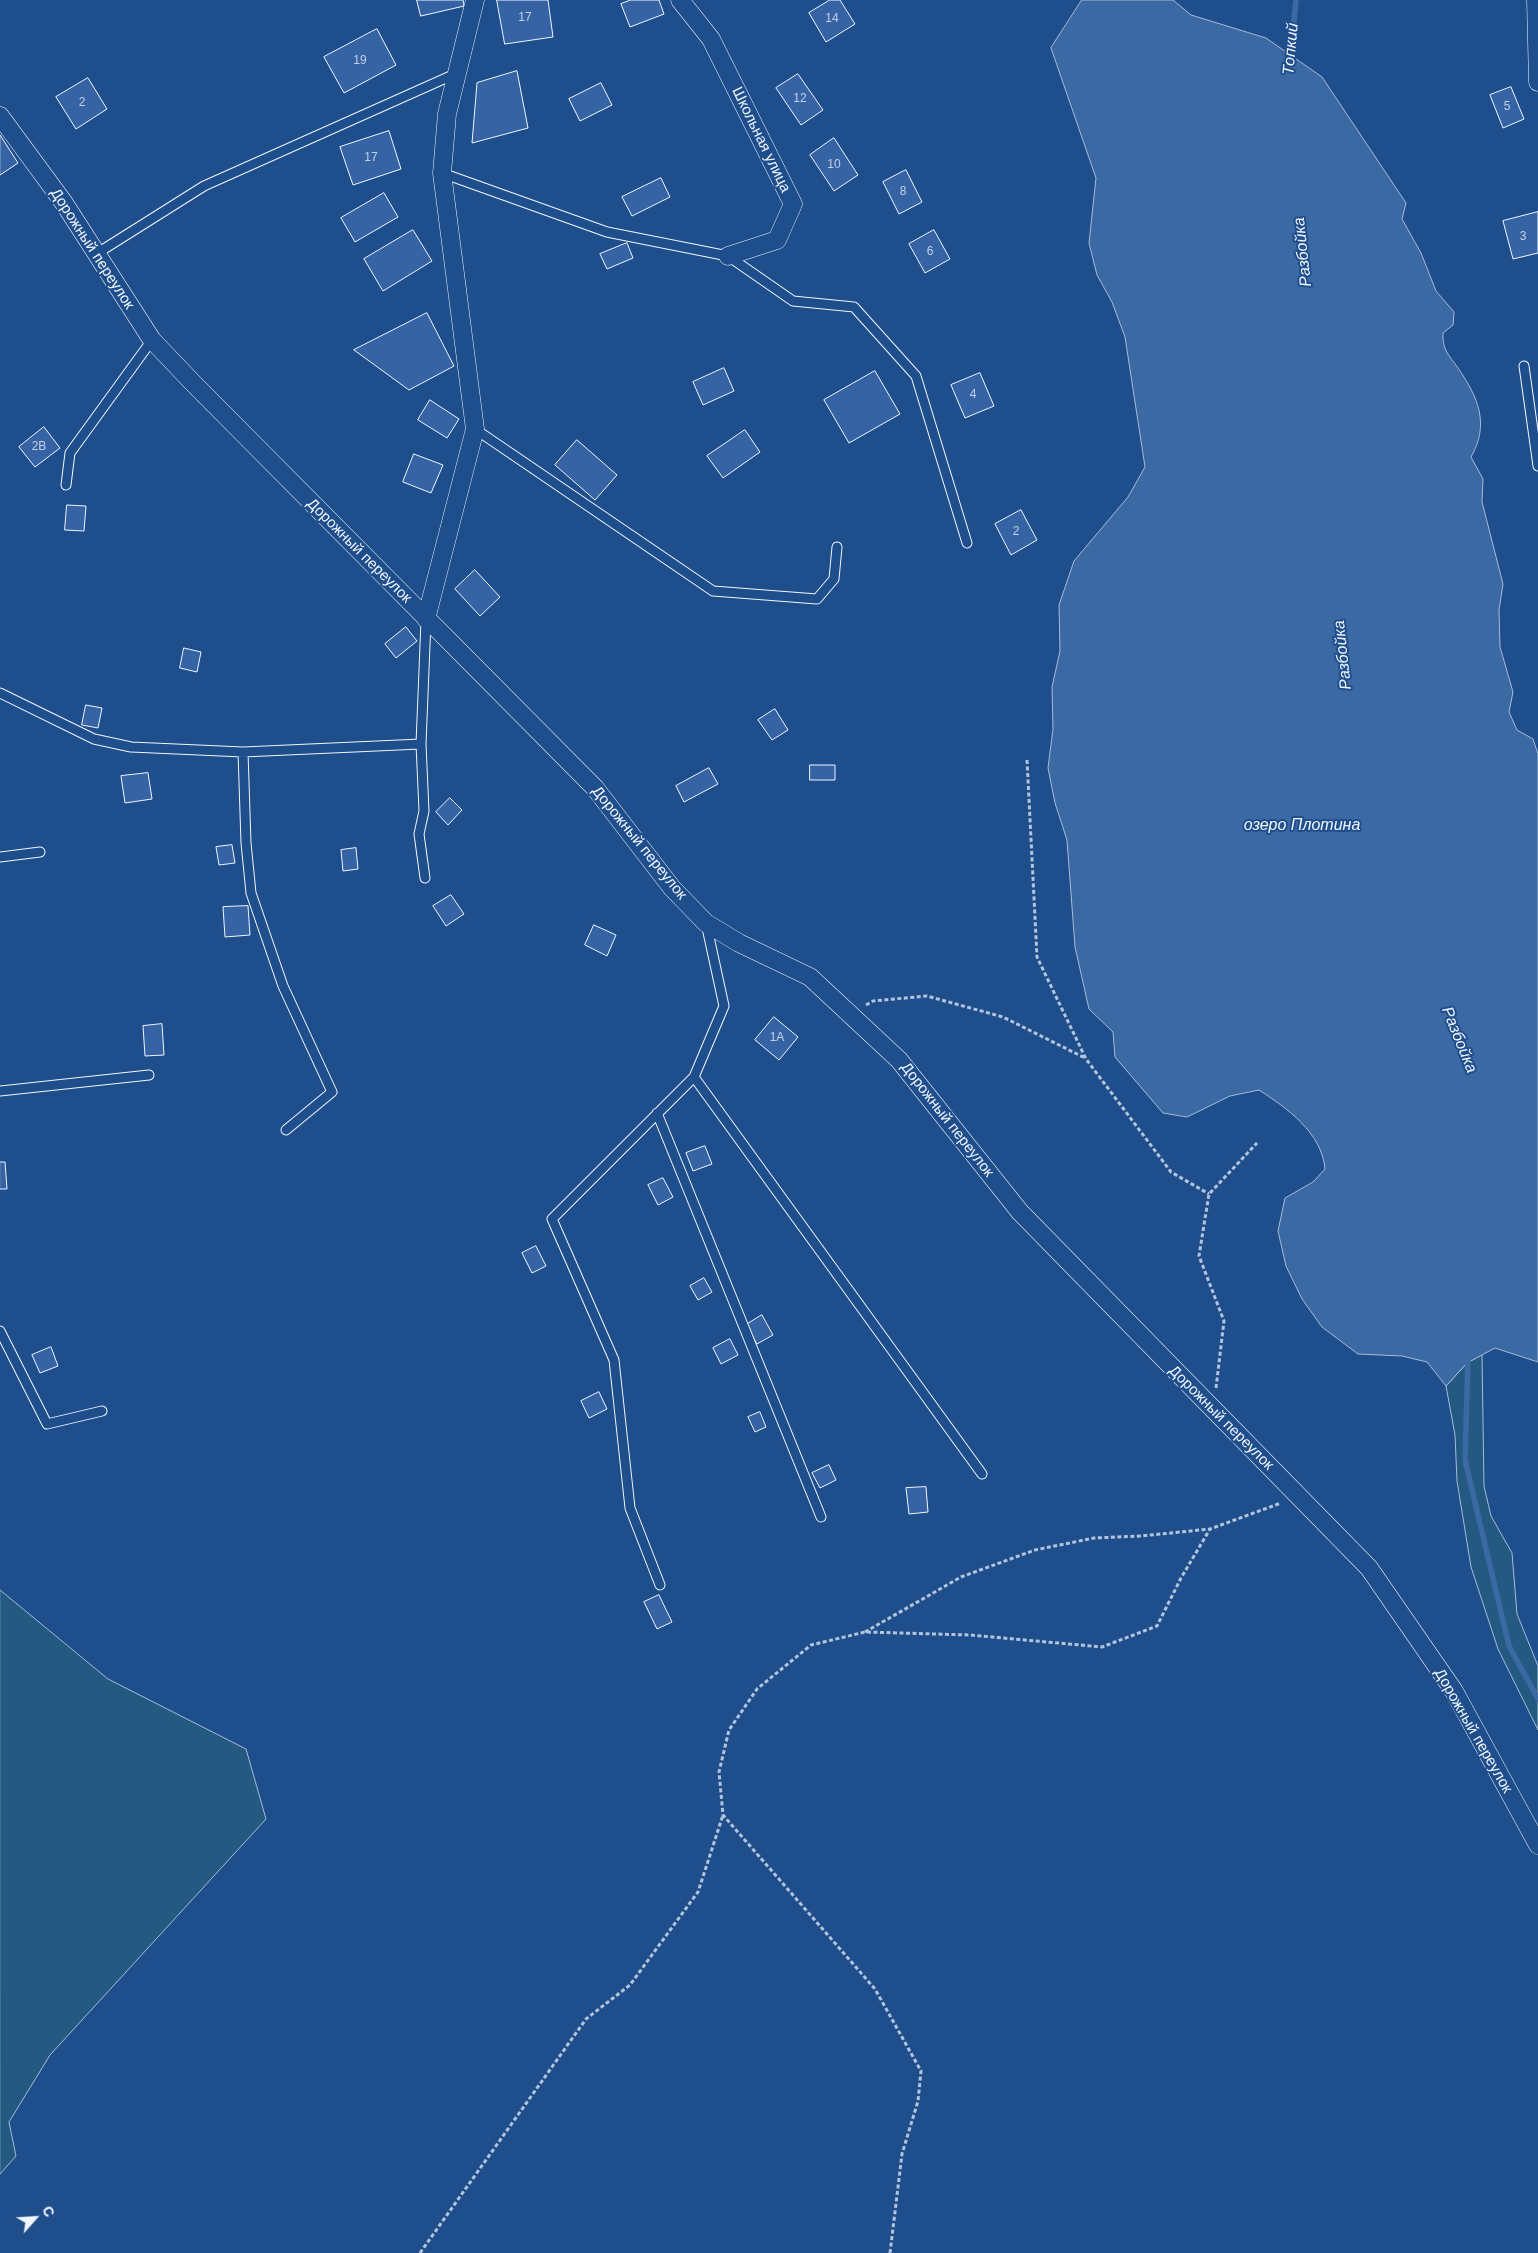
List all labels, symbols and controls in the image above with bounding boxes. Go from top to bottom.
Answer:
house number: 17 [518,11,532,25]
house number: 14 [825,12,839,26]
water label: Топкий [1279,22,1303,76]
house number: 19 [353,54,367,68]
street label: Школьная улица [728,84,794,196]
house number: 12 [793,92,807,106]
house number: 2 [79,96,85,110]
house number: 5 [1504,100,1510,114]
house number: 17 [364,151,378,165]
house number: 10 [827,158,841,172]
street label: Дорожный переулок [46,185,138,313]
house number: 8 [900,185,906,199]
water label: Разбойка [1290,216,1316,288]
house number: 3 [1520,230,1526,244]
house number: 6 [927,245,933,259]
house number: 4 [970,388,976,402]
house number: 2В [32,440,46,454]
street label: Дорожный переулок [303,495,415,607]
house number: 2 [1013,525,1019,539]
water label: Разбойка [1330,619,1356,691]
street label: Дорожный переулок [588,783,690,903]
water label: озеро Плотина [1244,816,1360,836]
water label: Разбойка [1437,1004,1481,1076]
house number: 1А [770,1031,784,1045]
street label: Дорожный переулок [897,1059,997,1181]
street label: Дорожный переулок [1165,1362,1277,1474]
street label: Дорожный переулок [1430,1666,1516,1796]
north arrow [10,2193,60,2243]
text: С [39,2203,58,2219]

